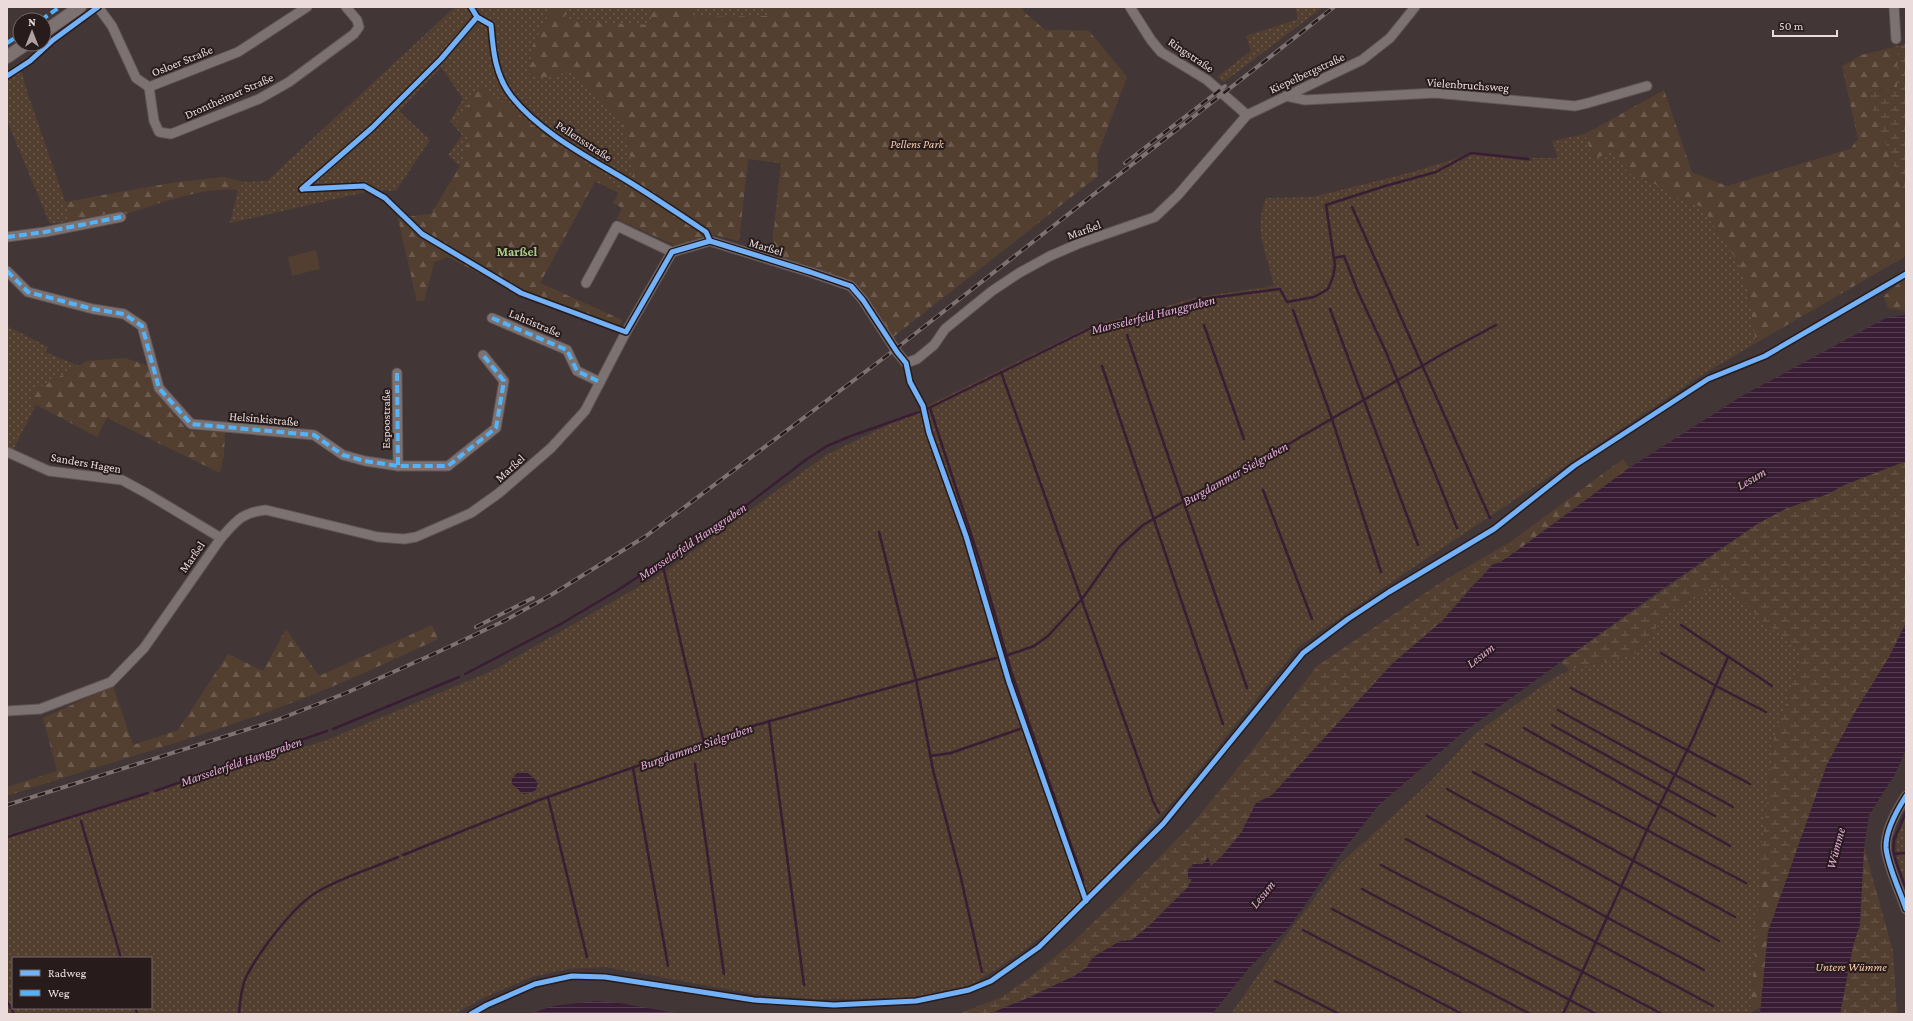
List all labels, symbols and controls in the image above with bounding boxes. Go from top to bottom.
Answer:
north arrow [12,12,52,52]
scale bar [1773,12,1837,38]
text: N [28,16,36,28]
text: 50 m [1779,19,1804,33]
street label: Ringstraße [1165,35,1217,75]
street label: Osloer Straße [149,42,215,80]
street label: Kiepelbergstraße [1267,49,1347,97]
street label: Drontheimer Straße [182,70,276,122]
street label: Vielenbruchsweg [1426,75,1510,95]
street label: Pellensstraße [553,118,615,164]
park label: Pellens Park [890,137,945,151]
street label: Marßel [1065,217,1103,243]
street label: Marßel [747,235,785,259]
district label: Marßel [497,244,538,259]
water label: Marsselerfeld Hanggraben [1089,292,1217,337]
street label: Lahtistraße [507,306,563,340]
street label: Espoostraße [379,389,393,449]
street label: Helsinkistraße [229,409,299,429]
water label: Burgdammer Sielgraben [1180,438,1291,509]
street label: Sanders Hagen [50,450,123,476]
street label: Marßel [492,451,528,485]
water label: Lesum [1734,464,1769,493]
water label: Marsselerfeld Hanggraben [634,499,750,584]
street label: Marßel [176,539,208,575]
water label: Lesum [1463,640,1498,671]
water label: Burgdammer Sielgraben [638,720,755,773]
water label: Marsselerfeld Hanggraben [178,734,304,790]
water label: Wümme [1823,826,1848,870]
water label: Lesum [1247,877,1278,911]
legend [12,957,152,1009]
park label: Untere Wümme [1815,960,1887,974]
text: Radweg [48,966,86,980]
text: Weg [48,986,70,1000]

